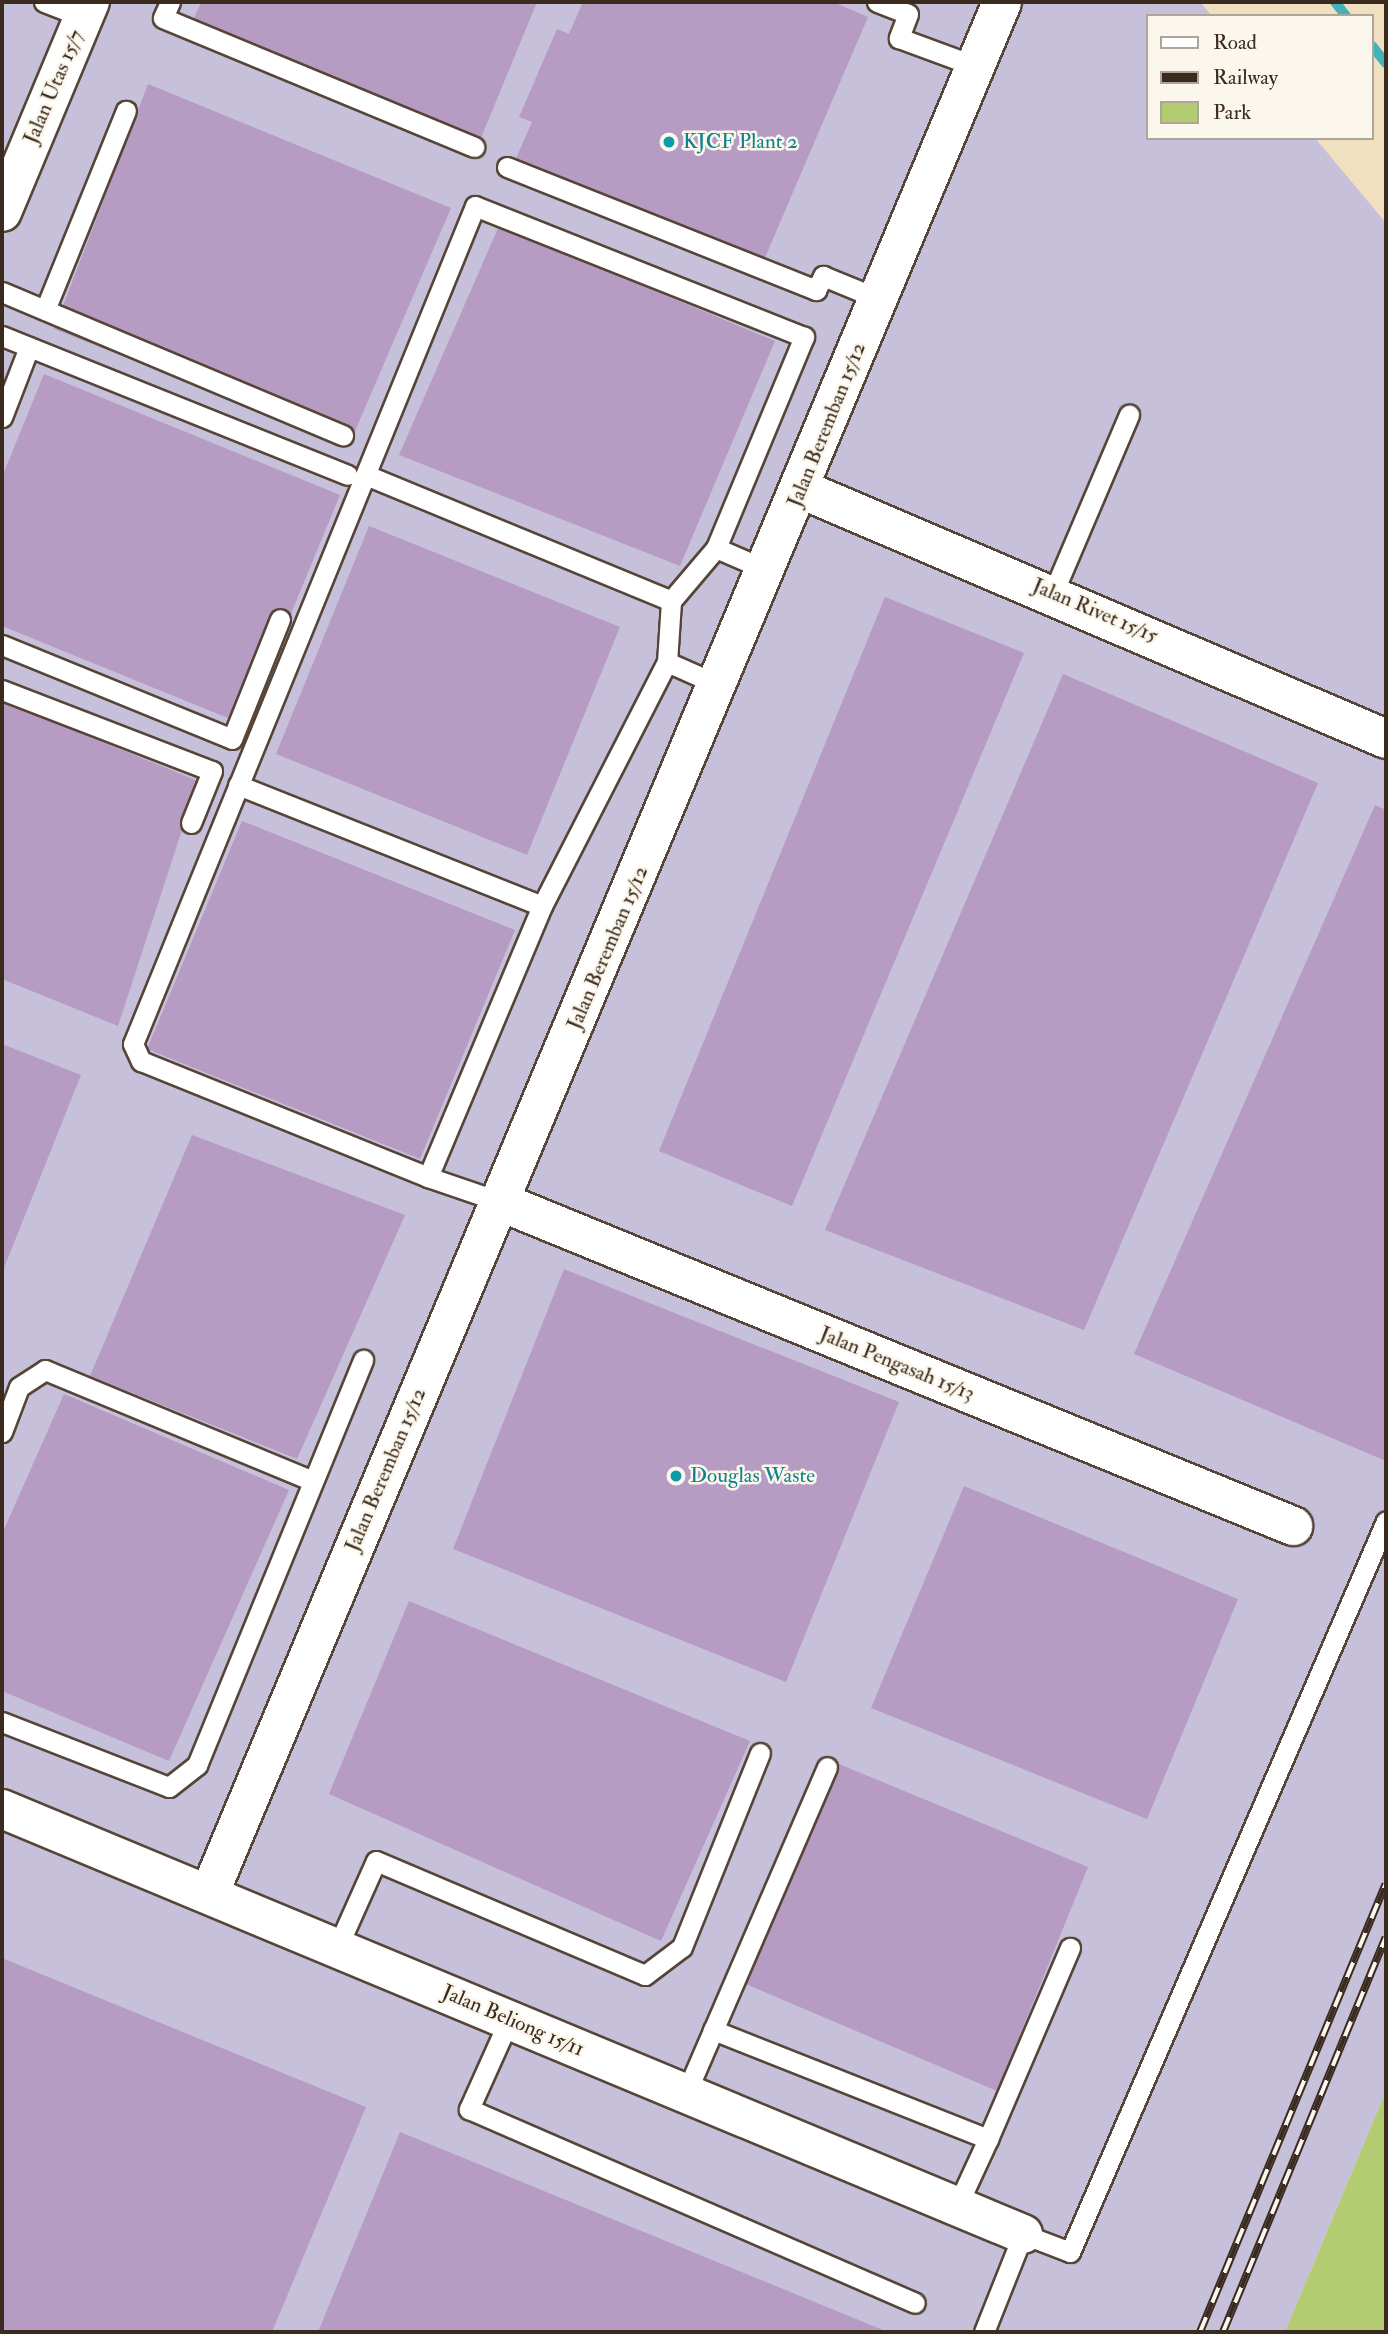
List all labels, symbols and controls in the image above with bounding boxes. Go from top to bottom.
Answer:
legend [1146,14,1374,140]
street label: Jalan Utas 15/7 [19,26,89,148]
text: Road [1213,29,1257,56]
text: Railway [1213,64,1278,91]
text: Park [1213,99,1251,126]
place label: KJCF Plant 2 [683,129,798,155]
marker: KJCF Plant 2 [661,134,677,150]
street label: Jalan Beremban 15/12 [782,339,872,511]
street label: Jalan Rivet 15/15 [1028,573,1162,649]
street label: Jalan Beremban 15/12 [562,862,654,1034]
street label: Jalan Pengasah 15/13 [816,1321,978,1407]
street label: Jalan Beremban 15/12 [340,1384,432,1556]
place label: Douglas Waste [690,1463,815,1489]
marker: Douglas Waste [668,1468,684,1484]
street label: Jalan Beliong 15/11 [438,1980,588,2062]

